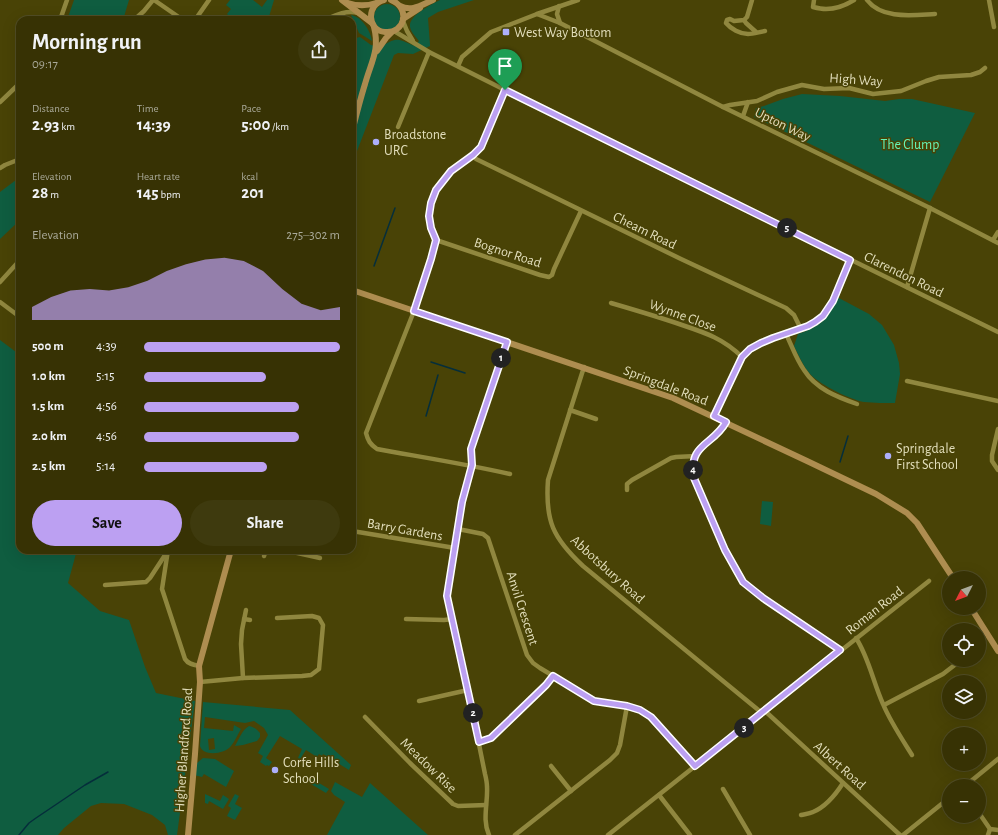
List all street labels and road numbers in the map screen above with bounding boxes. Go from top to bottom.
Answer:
street label: High Way [829,71,883,89]
street label: Upton Way [752,105,813,144]
street label: Cheam Road [611,210,679,252]
street label: Bognor Road [472,236,543,270]
street label: Clarendon Road [862,250,946,300]
street label: Wynne Close [647,297,718,335]
street label: Springdale Road [621,363,710,408]
street label: Barry Gardens [366,516,444,544]
street label: Abbotsbury Road [568,533,647,606]
street label: Anvil Crescent [504,570,541,647]
street label: Roman Road [843,584,906,638]
street label: Higher Blandford Road [173,687,195,813]
street label: Meadow Rise [397,736,459,796]
street label: Albert Road [811,739,868,792]

